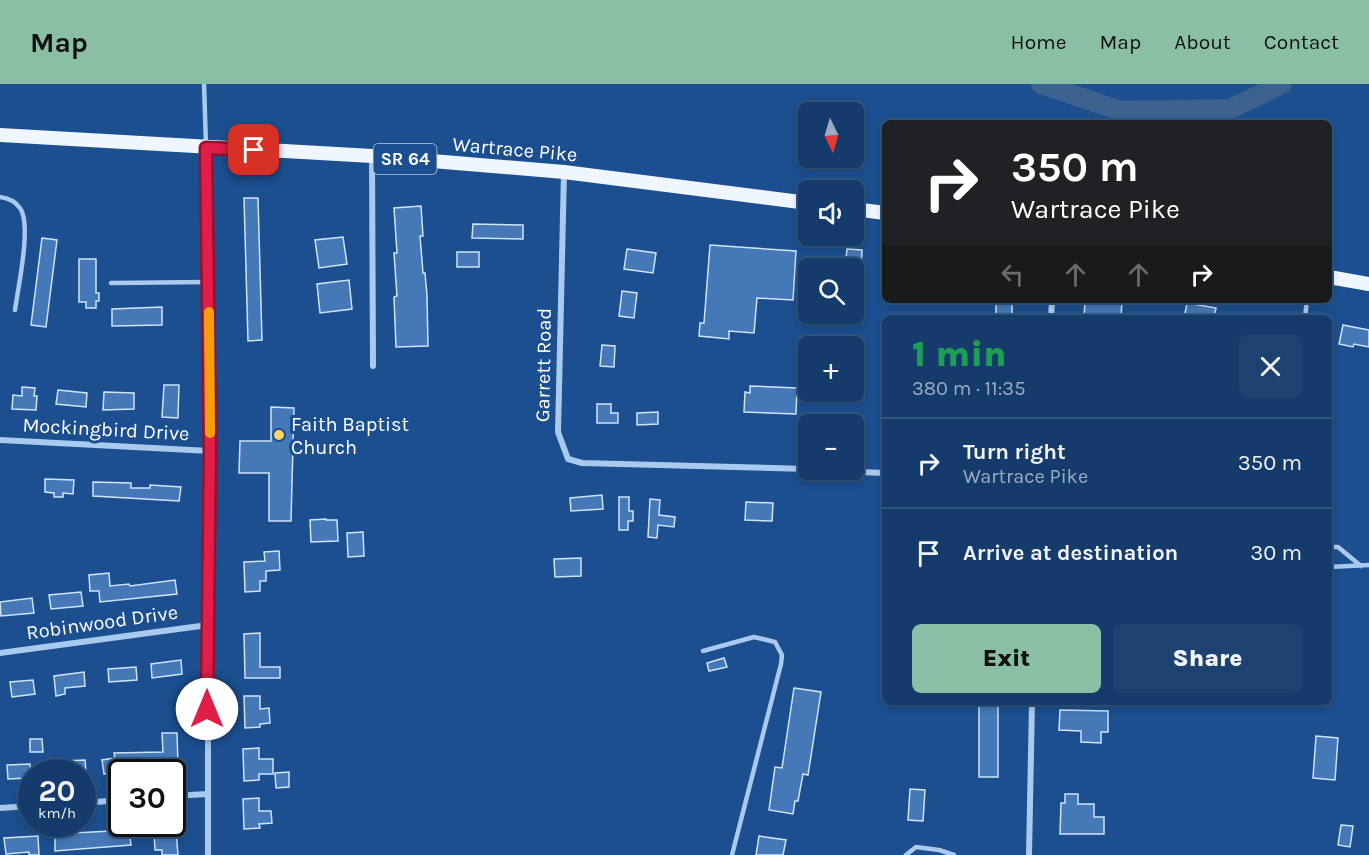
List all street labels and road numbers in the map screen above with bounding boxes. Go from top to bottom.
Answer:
street label: Wartrace Pike [452,133,578,166]
road number: SR 64 [374,144,436,174]
street label: Garrett Road [531,308,556,422]
street label: Mockingbird Drive [22,414,190,445]
street label: Robinwood Drive [25,600,179,645]

